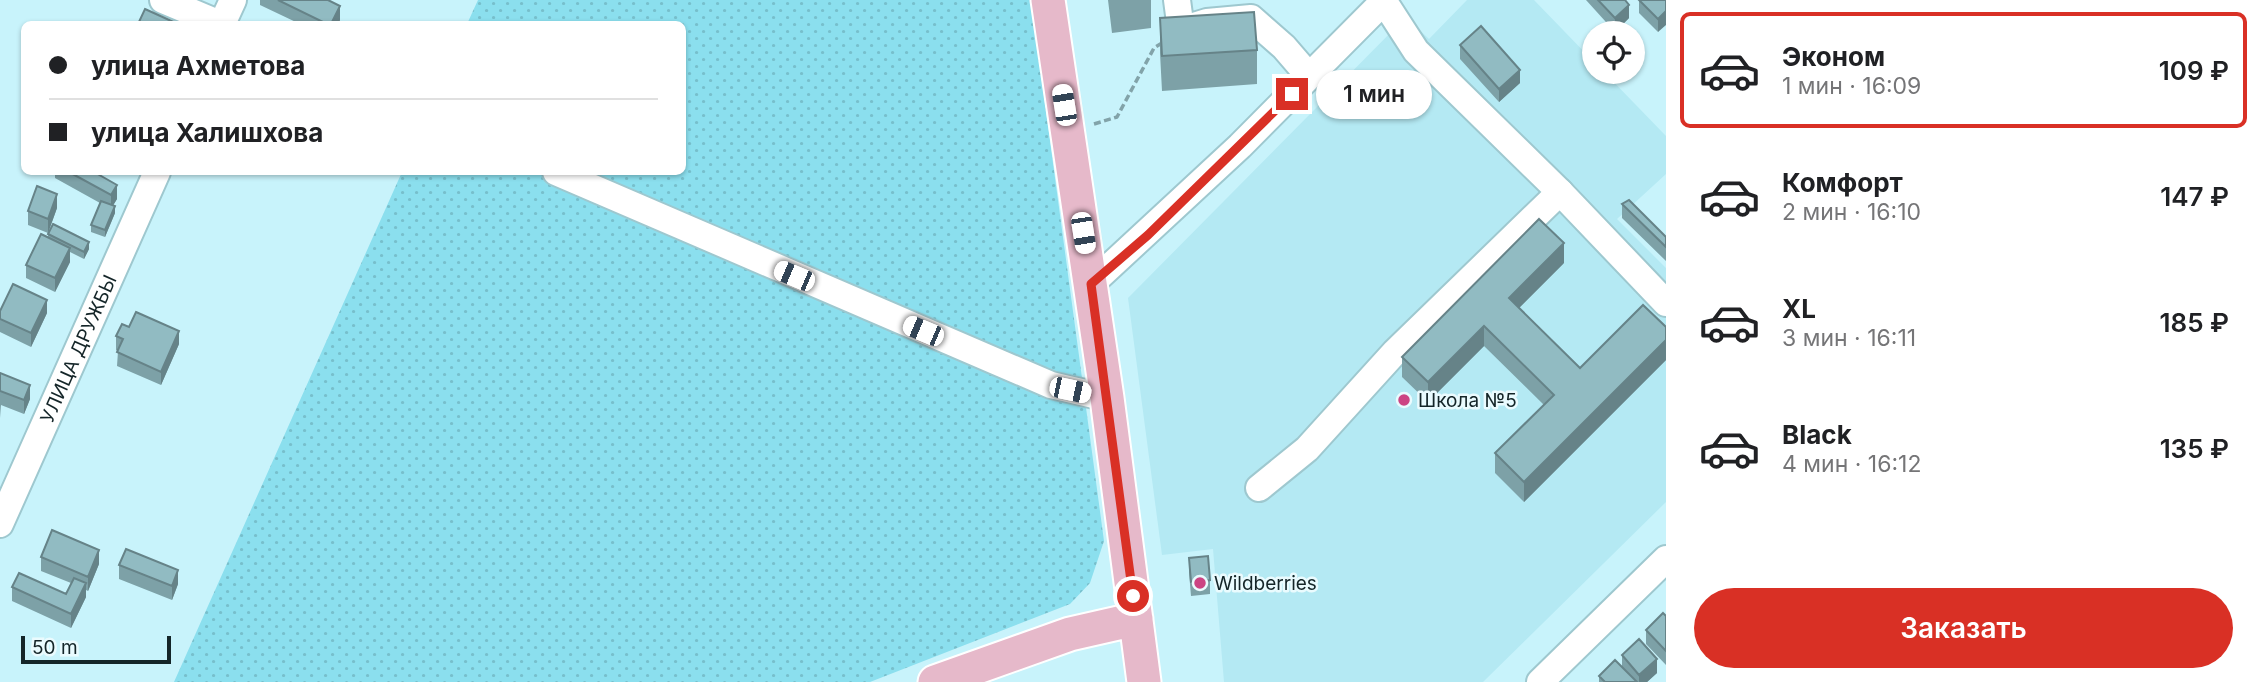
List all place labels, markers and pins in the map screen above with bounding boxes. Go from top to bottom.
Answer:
place label: Школа №5 [1418,389,1517,412]
marker: Школа №5 [1396,392,1412,408]
place label: Wildberries [1214,572,1317,595]
marker: Wildberries [1192,575,1208,591]

